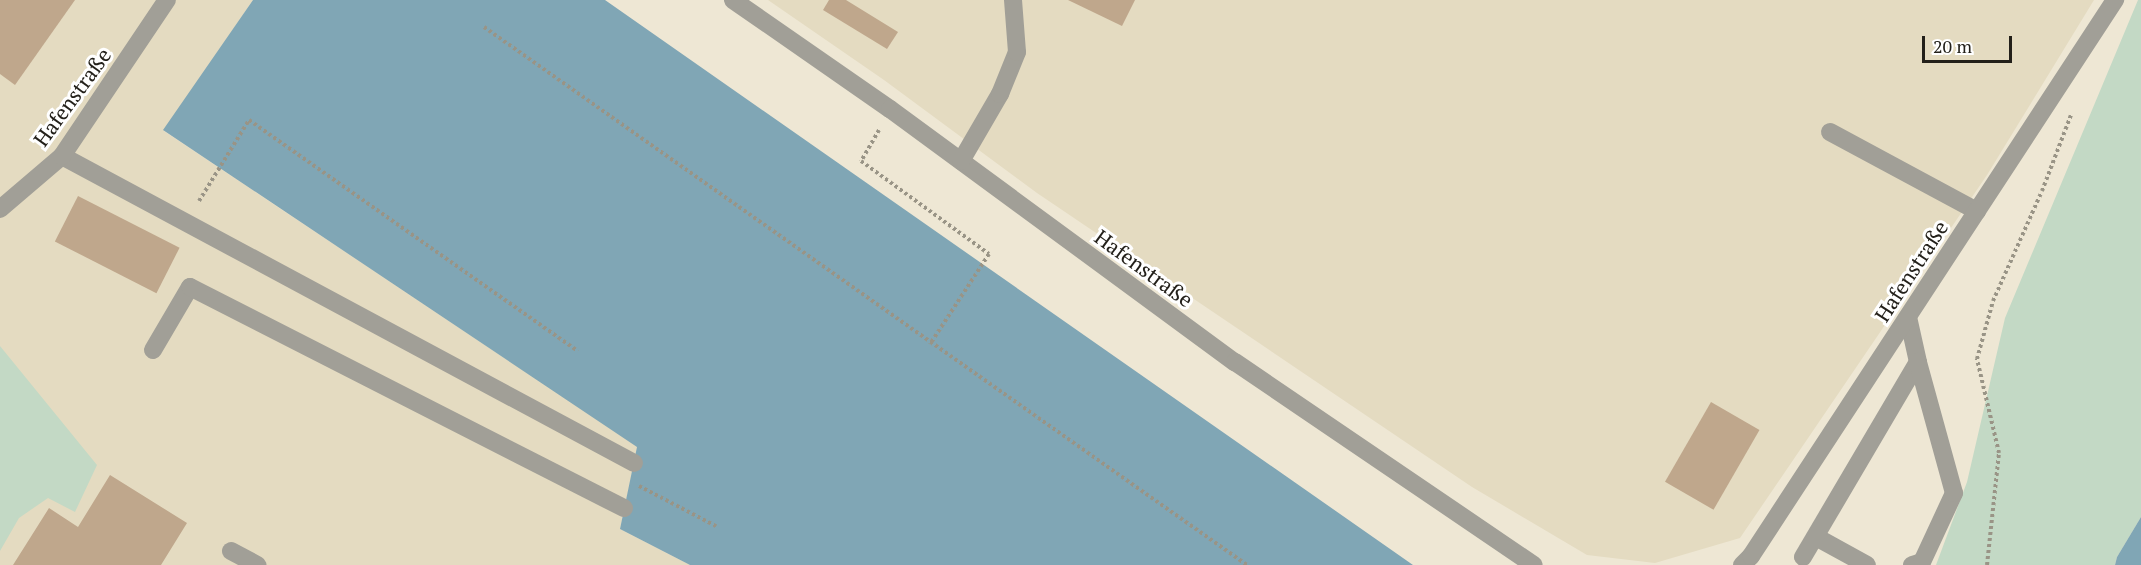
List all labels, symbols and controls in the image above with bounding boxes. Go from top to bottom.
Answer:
scale bar [1925,24,2015,62]
text: 20 m [1933,34,1972,58]
street label: Hafenstraße [28,43,116,151]
street label: Hafenstraße [1869,216,1953,326]
street label: Hafenstraße [1090,224,1198,312]

